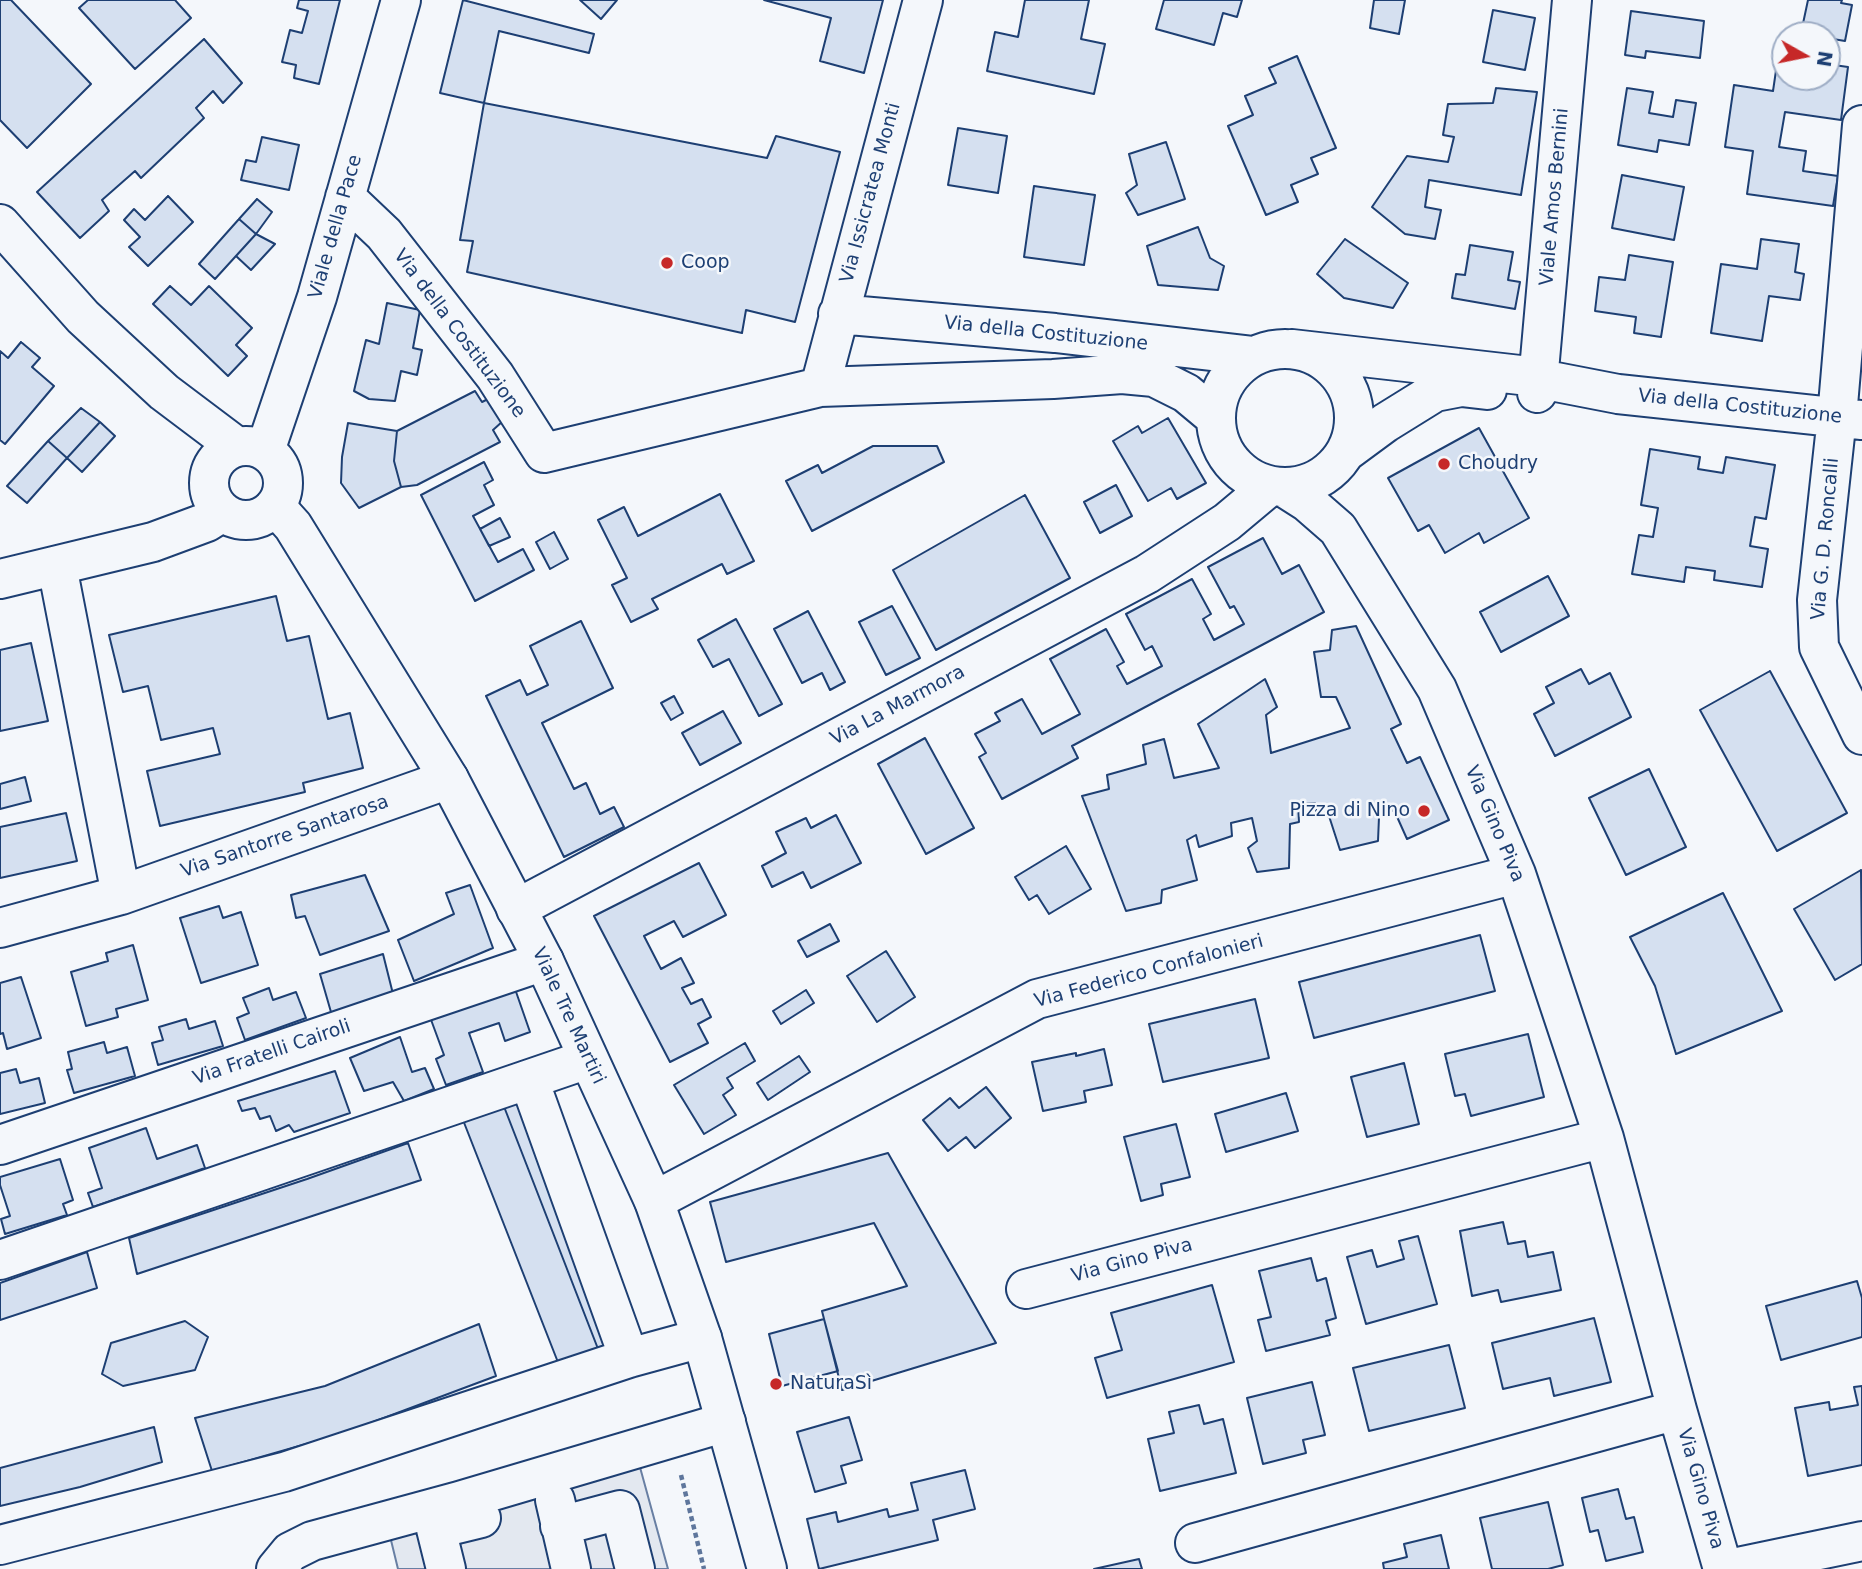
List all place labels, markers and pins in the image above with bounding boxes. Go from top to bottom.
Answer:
place label: Coop [681,252,730,274]
marker: Coop [659,255,675,271]
place label: Choudry [1458,453,1538,475]
marker: Choudry [1436,456,1452,472]
place label: Pizza di Nino [1290,800,1410,822]
marker: Pizza di Nino [1416,803,1432,819]
place label: NaturaSì [790,1373,872,1395]
marker: NaturaSì [768,1376,784,1392]

